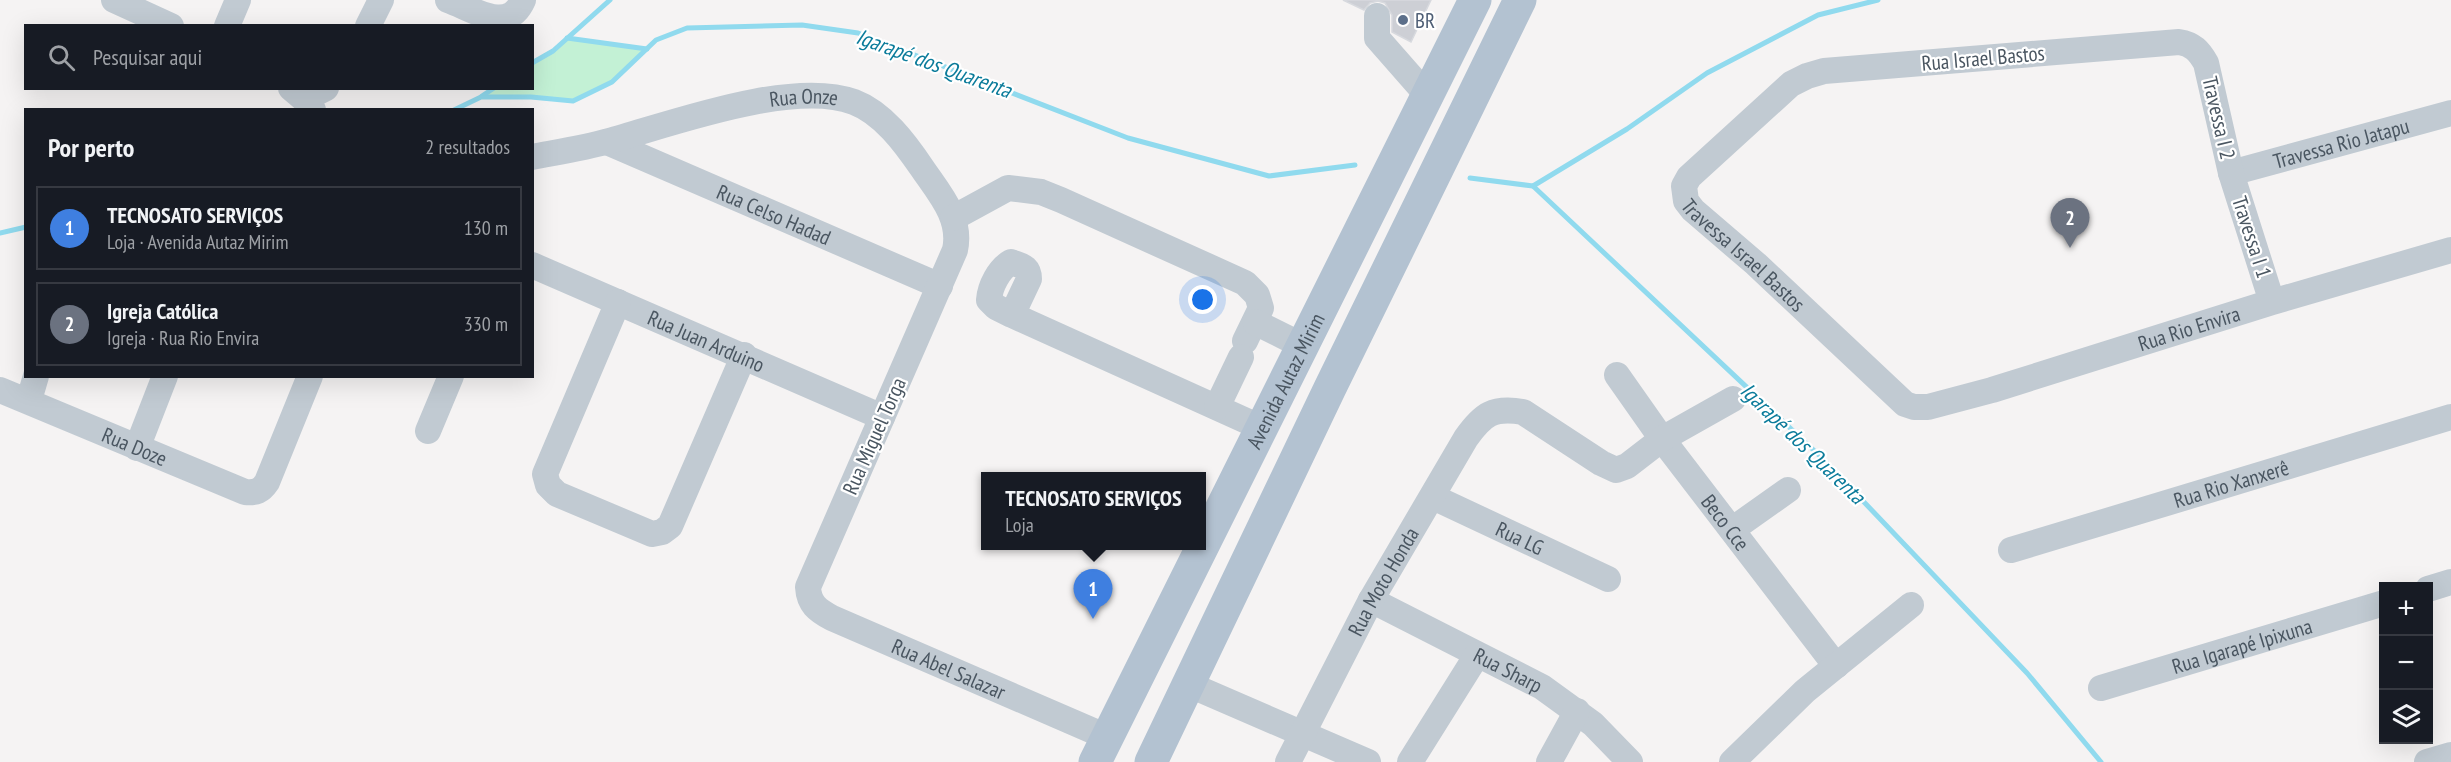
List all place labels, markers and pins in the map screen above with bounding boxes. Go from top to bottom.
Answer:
place label: BR [1415,7,1435,34]
marker: BR [1396,13,1410,27]
pin: 2 [2050,198,2090,248]
pin: 1 [1074,570,1112,619]

